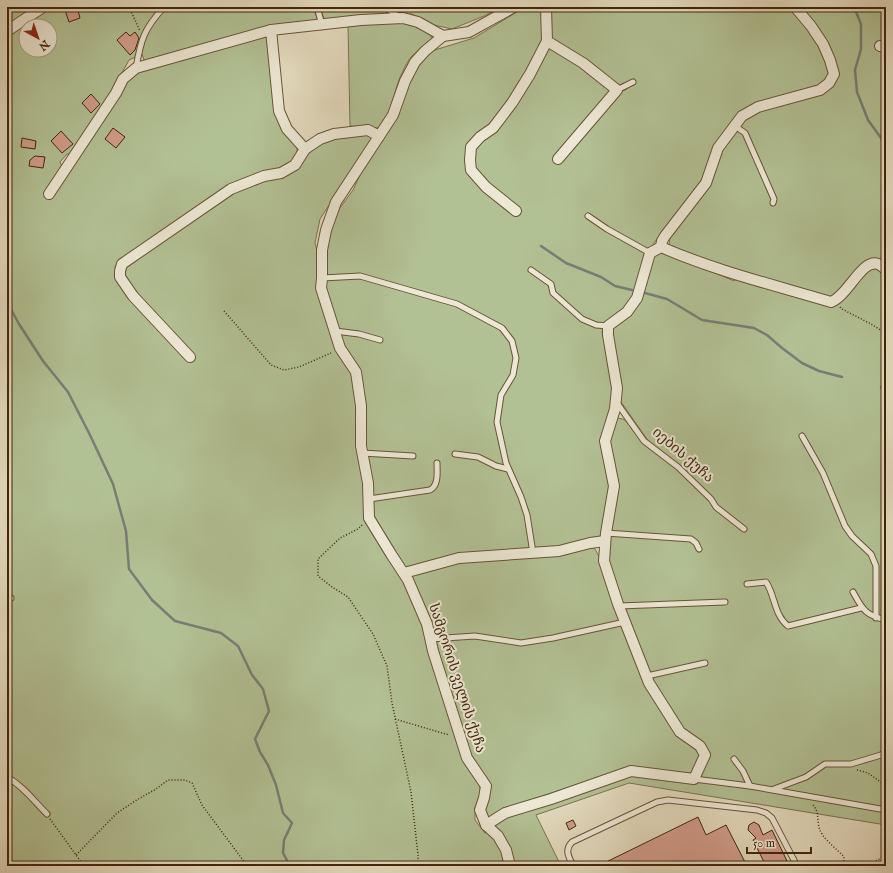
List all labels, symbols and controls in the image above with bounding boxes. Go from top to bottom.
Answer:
north arrow [18,18,58,58]
text: N [35,36,53,54]
street label: იების ქუჩა [649,423,717,487]
street label: სამგორის ველის ქუჩა [424,601,490,755]
scale bar [747,829,811,855]
text: 50 m [753,836,775,851]

